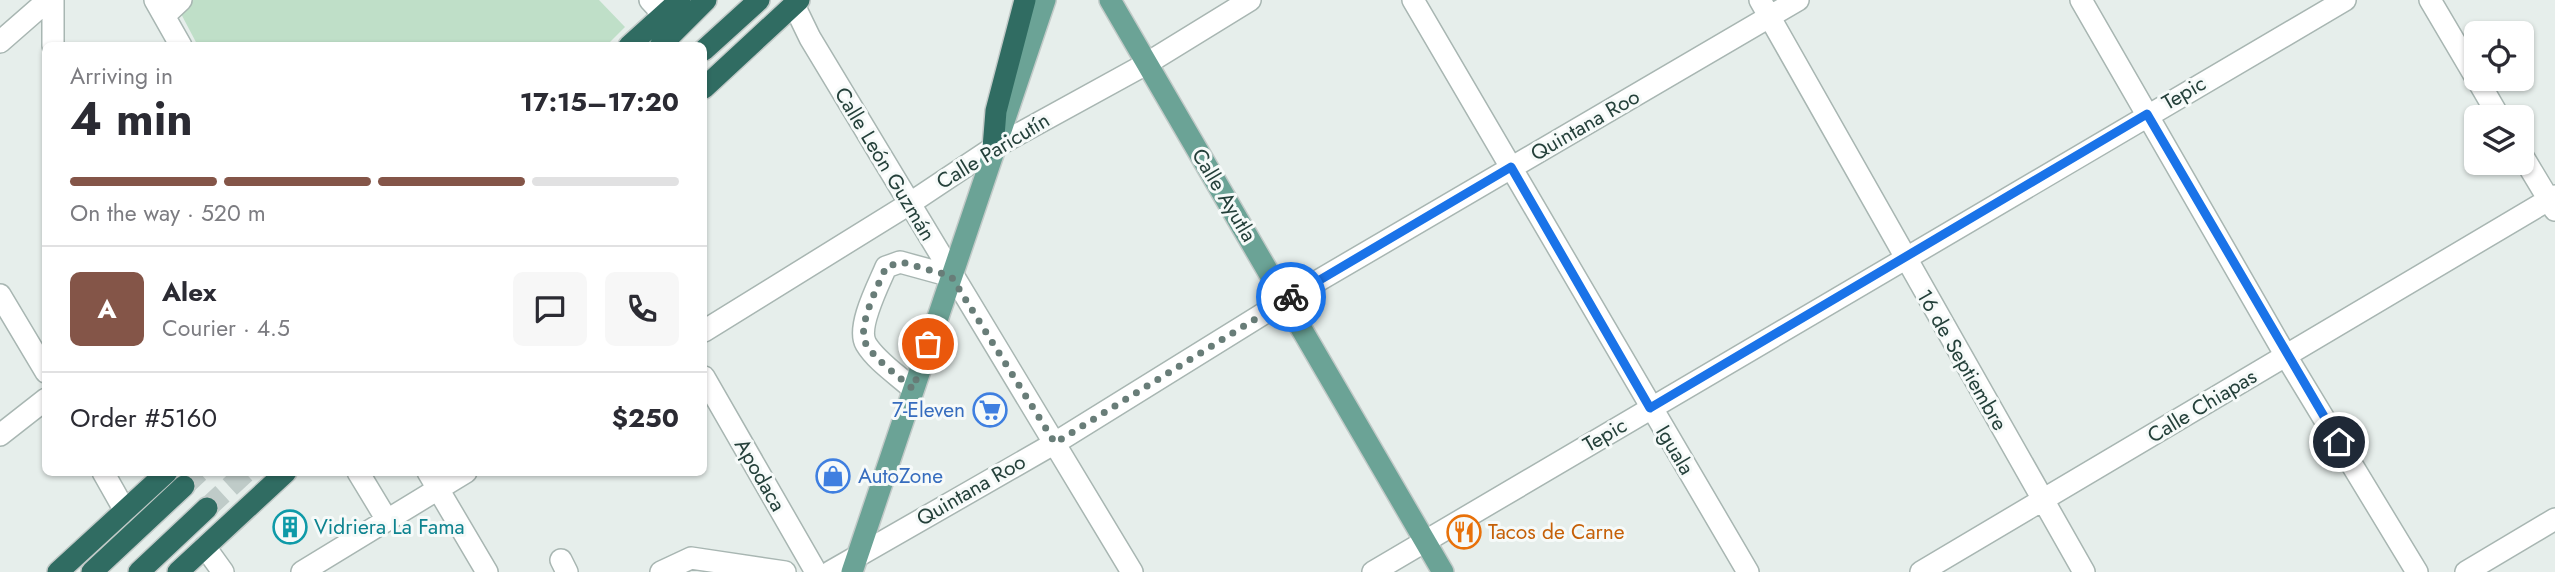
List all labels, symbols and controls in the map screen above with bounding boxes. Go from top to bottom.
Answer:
map controls [2464,21,2534,175]
button: locate [2464,21,2534,91]
text: Arriving in [70,59,173,93]
street label: Tepic [2157,69,2211,117]
street label: Calle León Guzmán [827,81,943,247]
street label: Quintana Roo [1525,82,1645,168]
text: 17:15–17:20 [520,83,679,121]
text: 4 min [70,86,193,152]
street label: Calle Paricutín [931,105,1055,197]
button: layers [2464,105,2534,175]
street label: Calle Ayutla [1184,143,1264,247]
text: On the way · 520 m [70,196,266,230]
courier [1256,262,1326,332]
button: chat [513,272,587,346]
button: phone [605,272,679,346]
text: Alex [162,273,216,311]
icon: bike [1272,278,1310,316]
street label: 16 de Septiembre [1909,284,2015,436]
text: A [97,290,117,328]
text: Courier · 4.5 [162,311,290,345]
pin [898,314,958,374]
icon: bag [909,325,947,363]
street label: Calle Chiapas [2142,362,2262,450]
supermarket icon: 7-Eleven [971,391,1009,429]
place label: 7-Eleven [892,395,965,425]
text: Order #5160 [70,399,217,437]
text: $250 [612,399,679,437]
street label: Tepic [1578,411,1632,459]
pin [2309,412,2369,472]
street label: Iguala [1648,419,1702,481]
icon: home [2320,423,2358,461]
street label: Apodaca [727,433,793,517]
street label: Quintana Roo [911,447,1031,533]
shop icon: AutoZone [814,457,852,495]
place label: AutoZone [858,461,943,491]
building icon: Vidriera La Fama [271,508,309,546]
place label: Vidriera La Fama [314,512,465,542]
restaurant icon: Tacos de Carne [1445,513,1483,551]
place label: Tacos de Carne [1488,517,1625,547]

